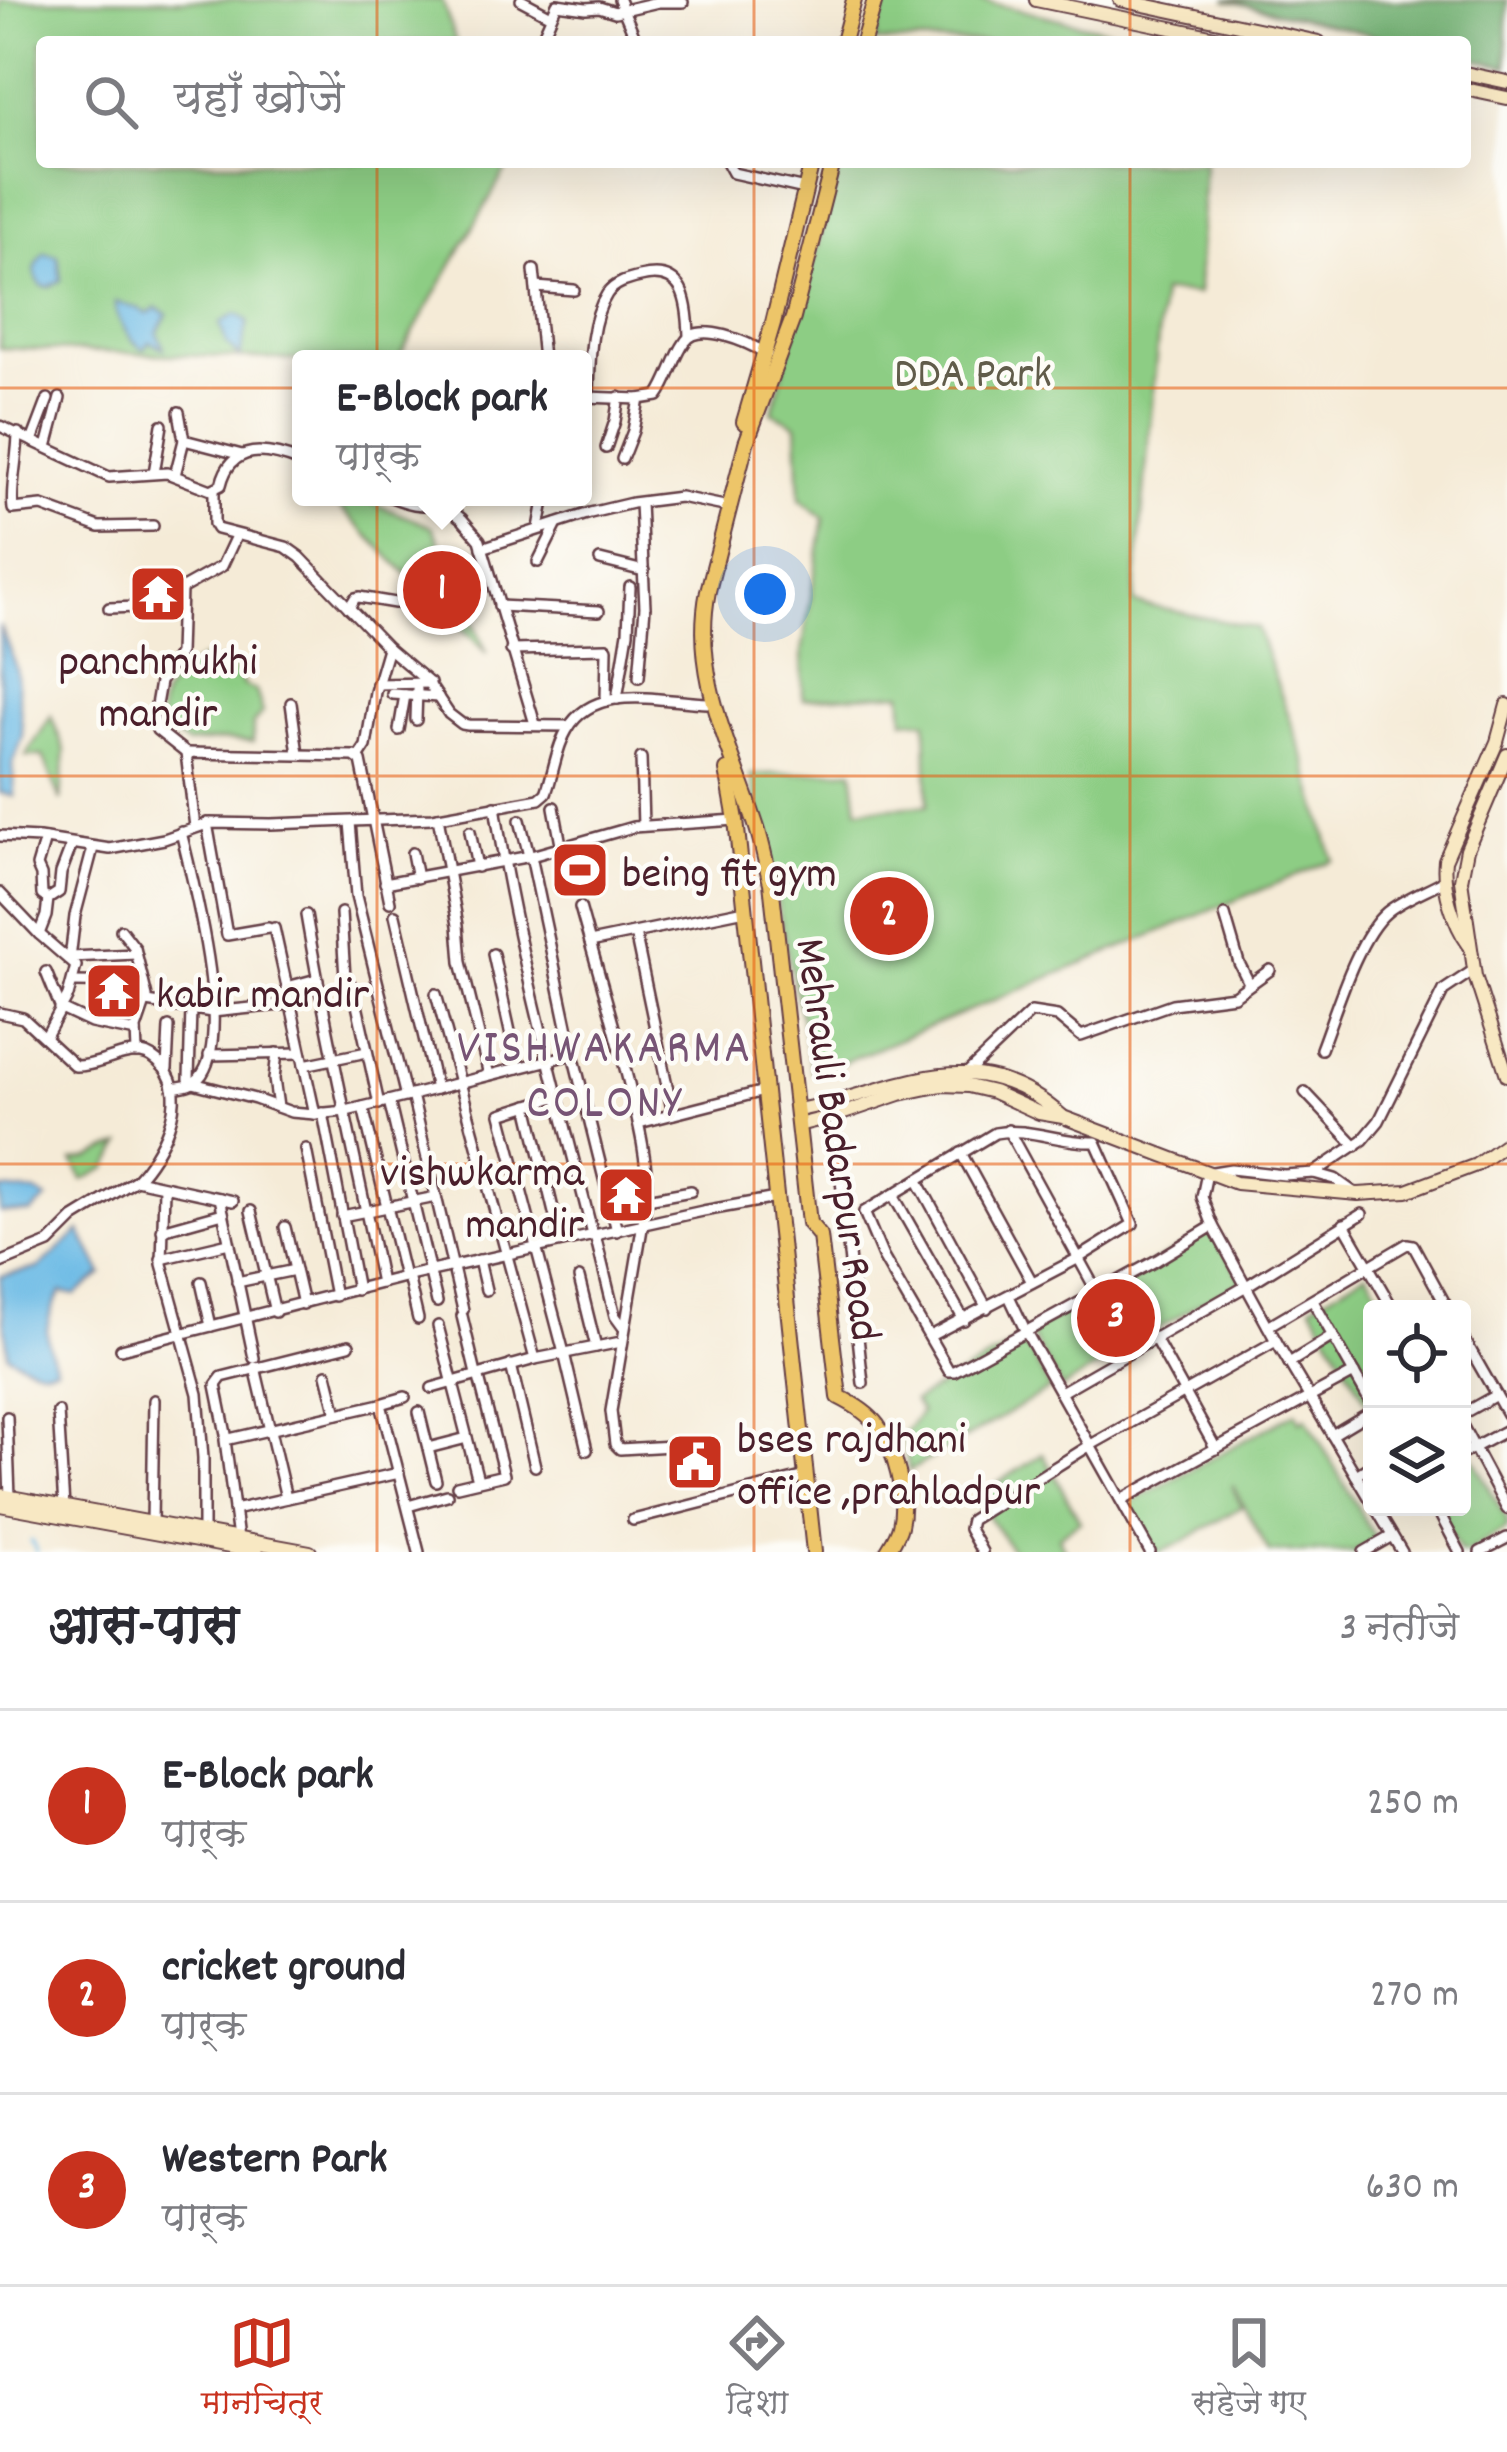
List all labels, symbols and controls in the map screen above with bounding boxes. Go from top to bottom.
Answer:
search box [36,36,1471,168]
icon: search [78,69,144,135]
text: यहाँ खोजें [174,70,344,134]
park label: DDA Park [894,345,1052,409]
popup [292,350,592,506]
text: E-Block park [336,369,548,433]
text: पार्क [336,433,421,488]
pin: 1 [403,545,481,635]
temple icon: panchmukhi mandir [127,563,189,625]
your location [735,564,795,624]
place label: panchmukhi mandir [59,633,257,749]
sports icon: being fit gym [549,839,611,901]
place label: being fit gym [622,845,837,909]
pin: 2 [850,871,928,961]
street label: Mehrauli Badarpur Road [774,935,894,1345]
temple icon: kabir mandir [83,960,145,1022]
place label: kabir mandir [156,966,369,1030]
district label: VISHWAKARMA COLONY [457,1017,753,1141]
place label: vishwkarma mandir [380,1144,585,1260]
temple icon: vishwkarma mandir [595,1164,657,1226]
pin: 3 [1077,1273,1155,1363]
map controls [1363,1300,1471,1516]
button: locate [1363,1300,1471,1408]
button: layers [1363,1408,1471,1516]
place label: bses rajdhani office ,prahladpur [737,1411,1040,1527]
public building icon: bses rajdhani office ,prahladpur [664,1431,726,1493]
text: आस-पास [48,1594,239,1666]
text: 3 नतीजे [1340,1603,1459,1658]
text: E-Block park [162,1746,374,1810]
text: 1 [83,1778,91,1833]
text: 250 m [1367,1778,1459,1833]
text: पार्क [162,1810,247,1865]
text: cricket ground [162,1938,406,2002]
text: 2 [78,1970,96,2025]
text: 270 m [1370,1970,1459,2025]
text: पार्क [162,2002,247,2057]
text: Western Park [162,2130,387,2194]
text: 3 [78,2162,96,2217]
text: 630 m [1366,2162,1459,2217]
text: पार्क [162,2194,247,2249]
tab: मानचित्र [201,2310,322,2429]
tab: दिशा [724,2310,790,2429]
tab: सहेजे गए [1192,2310,1306,2429]

